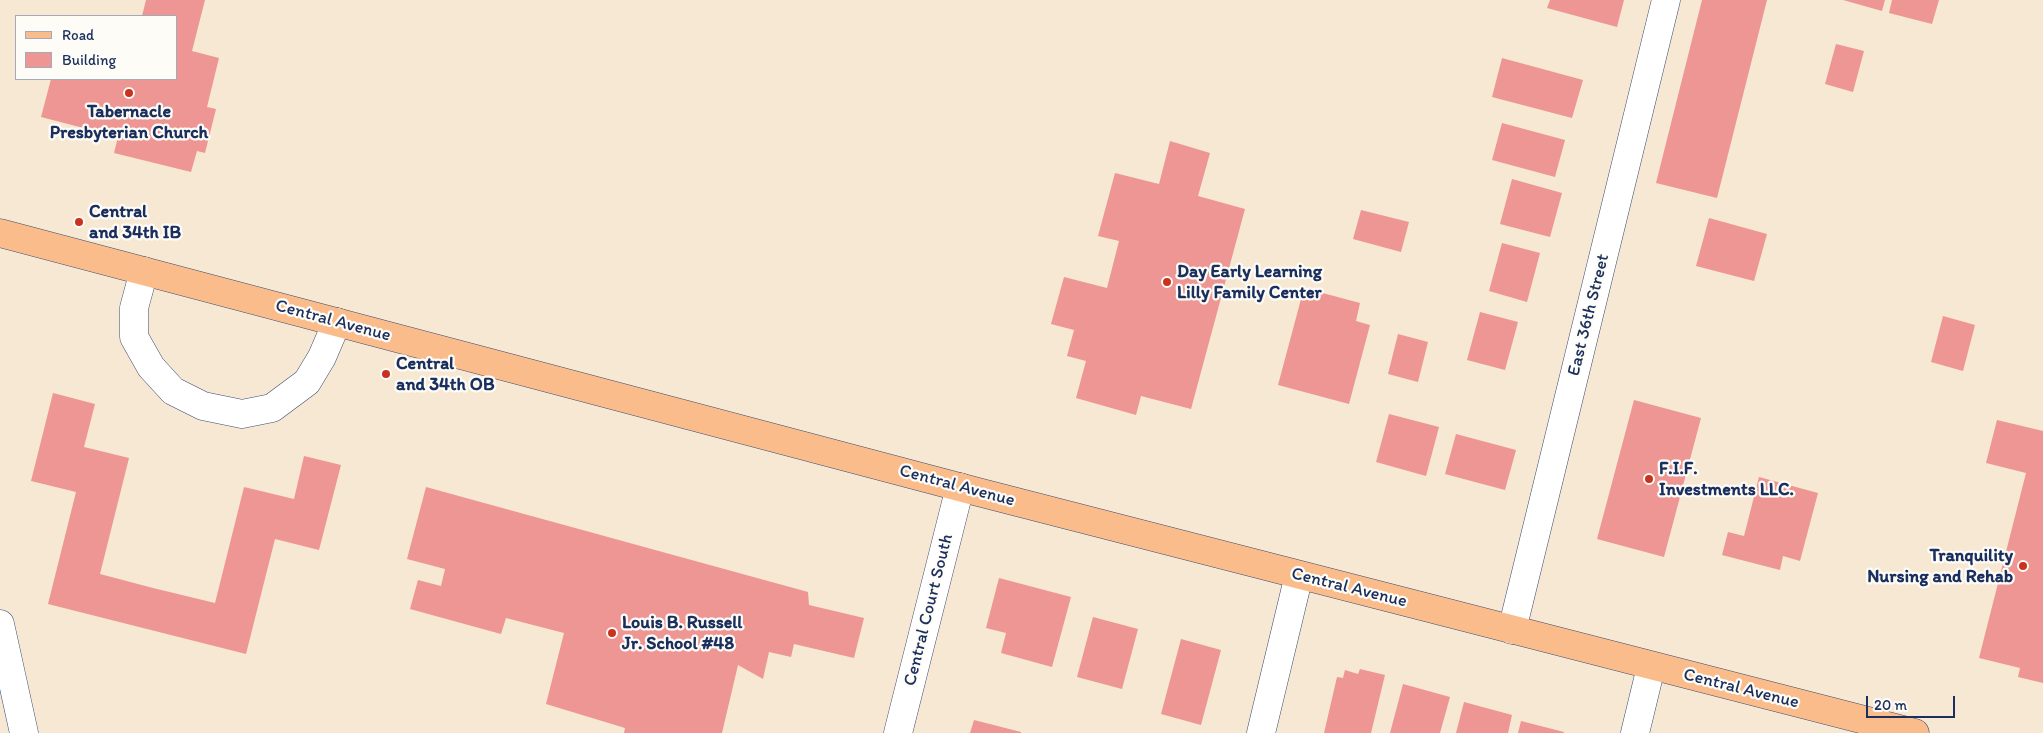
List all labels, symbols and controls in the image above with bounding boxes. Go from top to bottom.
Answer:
legend [15,15,178,80]
text: Road [62,26,94,44]
text: Building [62,51,116,69]
marker: Tabernacle Presbyterian Church [123,87,135,99]
place label: Tabernacle Presbyterian Church [50,101,208,144]
place label: Central and 34th IB [89,201,181,243]
marker: Central and 34th IB [73,216,85,228]
street label: East 36th Street [1563,252,1615,378]
place label: Day Early Learning Lilly Family Center [1177,261,1322,304]
marker: Day Early Learning Lilly Family Center [1161,276,1173,288]
street label: Central Avenue [273,295,393,347]
place label: Central and 34th OB [396,353,495,396]
marker: Central and 34th OB [380,368,392,380]
place label: F.I.F. Investments LLC. [1659,458,1794,500]
street label: Central Avenue [897,460,1017,512]
marker: F.I.F. Investments LLC. [1643,473,1655,485]
street label: Central Court South [900,532,958,688]
place label: Tranquility Nursing and Rehab [1867,545,2013,588]
marker: Tranquility Nursing and Rehab [2017,560,2029,572]
street label: Central Avenue [1289,563,1409,613]
place label: Louis B. Russell Jr. School #48 [622,612,742,654]
marker: Louis B. Russell Jr. School #48 [606,627,618,639]
street label: Central Avenue [1681,664,1801,714]
scale bar [1868,686,1957,718]
text: 20 m [1874,696,1907,714]

